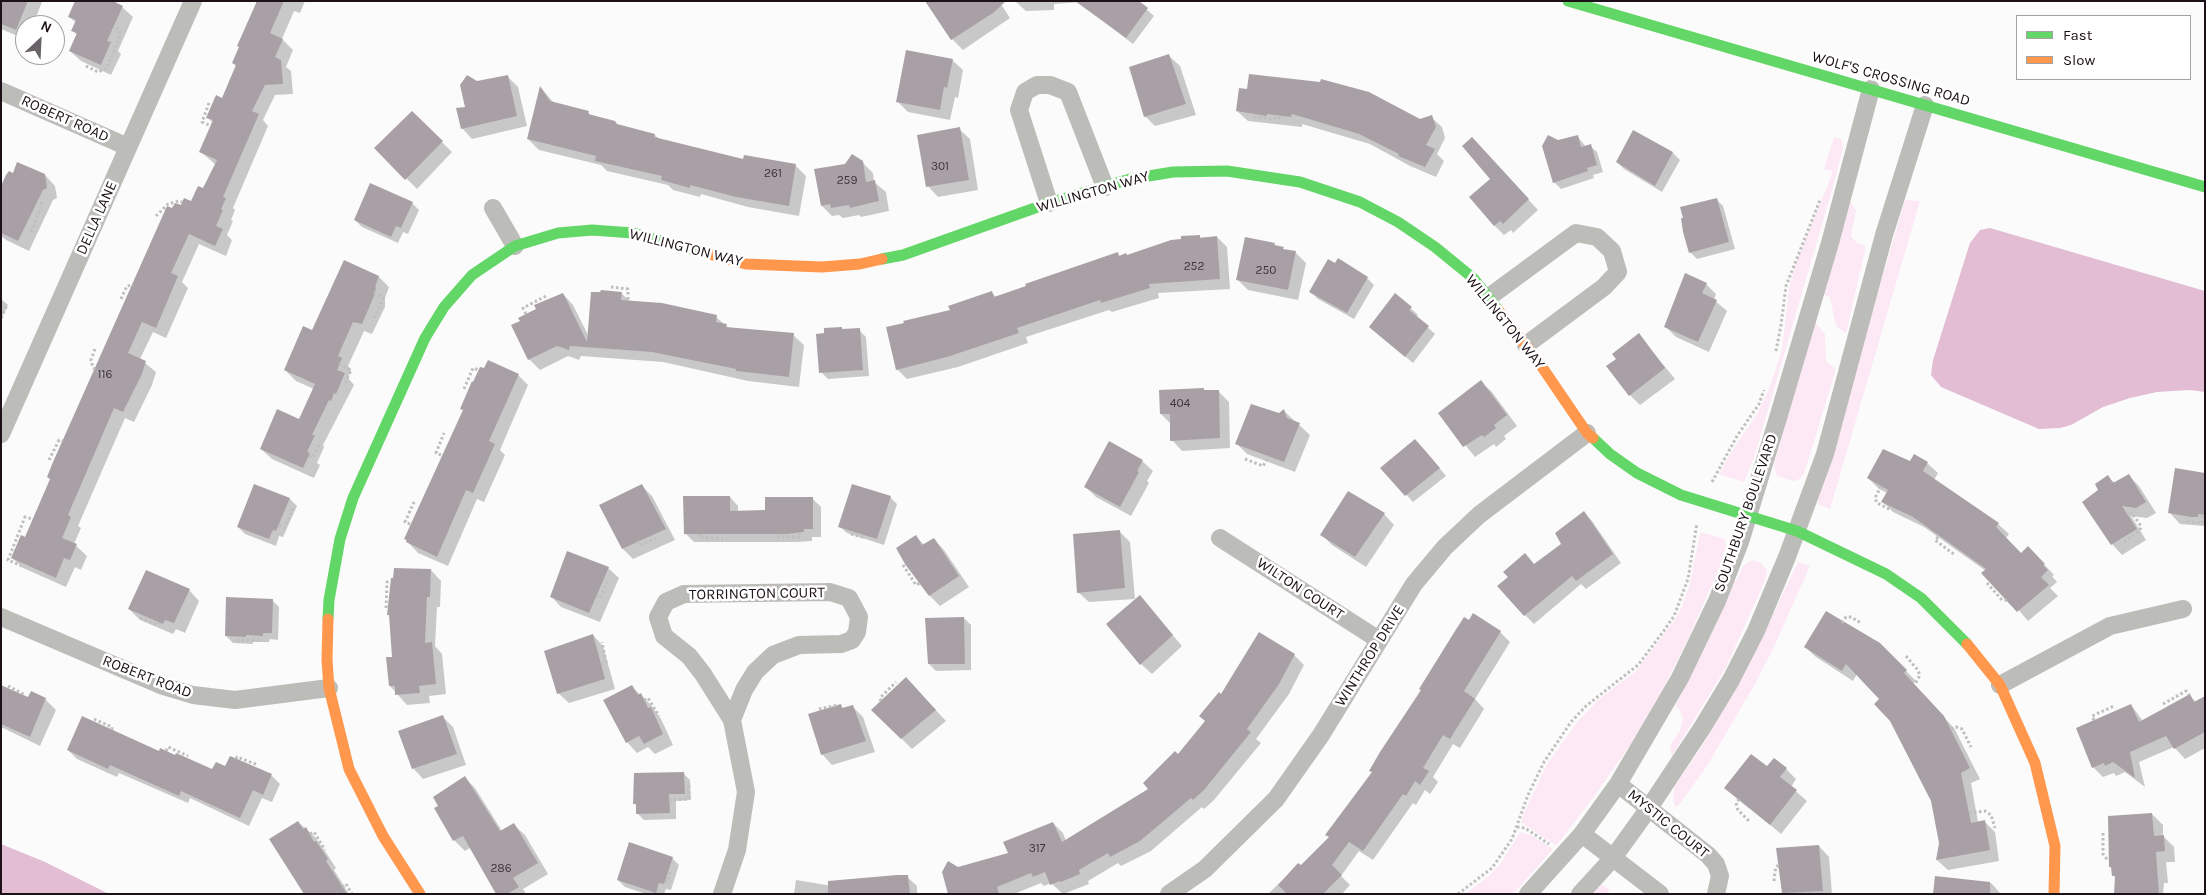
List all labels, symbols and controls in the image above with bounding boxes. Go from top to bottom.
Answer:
north arrow [15,15,65,65]
legend [2016,15,2191,80]
text: N [38,17,54,37]
text: Fast [2063,26,2092,44]
street label: WOLF'S CROSSING ROAD [1810,48,1972,110]
text: Slow [2063,51,2095,69]
street label: ROBERT ROAD [18,92,112,146]
house number: 301 [931,160,949,174]
house number: 261 [764,167,782,181]
street label: WILLINGTON WAY [1035,167,1151,217]
house number: 259 [837,174,857,188]
street label: DELLA LANE [73,178,121,258]
street label: WILLINGTON WAY [627,225,745,271]
house number: 252 [1184,260,1204,274]
house number: 250 [1256,264,1276,278]
street label: WILLINGTON WAY [1461,271,1549,373]
house number: 116 [98,368,112,382]
house number: 404 [1170,397,1190,411]
street label: SOUTHBURY BOULEVARD [1710,432,1782,594]
street label: WILTON COURT [1253,554,1347,624]
street label: TORRINGTON COURT [689,584,825,604]
street label: WINTHROP DRIVE [1332,602,1408,710]
street label: ROBERT ROAD [100,652,194,702]
street label: MYSTIC COURT [1624,786,1712,862]
house number: 317 [1029,842,1045,856]
house number: 286 [490,862,512,876]

